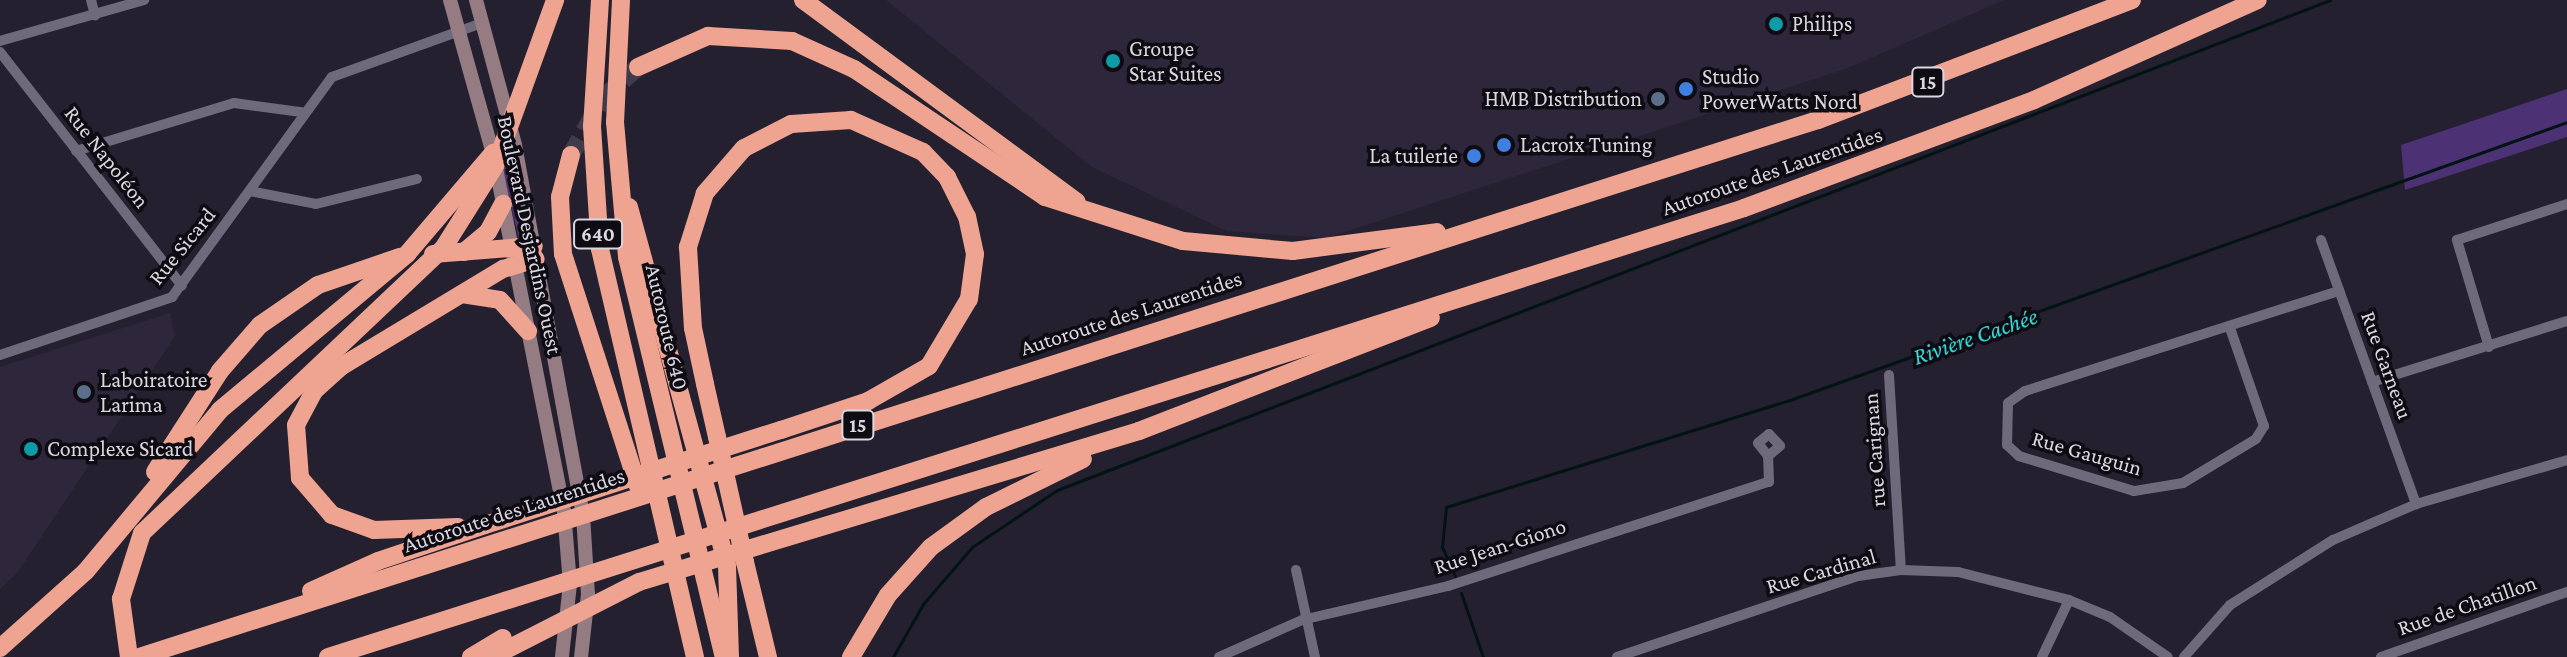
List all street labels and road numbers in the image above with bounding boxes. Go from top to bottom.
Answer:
road number: 15 [1910,66,1946,98]
street label: Rue Napoléon [59,101,155,213]
street label: Boulevard Desjardins Ouest [492,113,568,357]
street label: Autoroute des Laurentides [1658,121,1886,221]
street label: Rue Sicard [143,202,221,290]
road number: 640 [572,218,624,250]
street label: Autoroute 640 [640,262,694,392]
street label: Autoroute des Laurentides [1017,265,1245,361]
street label: Rue Garneau [2355,308,2419,422]
street label: rue Carignan [1857,392,1891,508]
road number: 15 [840,409,876,441]
street label: Rue Gauguin [2029,425,2145,481]
street label: Autoroute des Laurentides [400,462,628,558]
street label: Rue Jean-Giono [1431,512,1569,580]
street label: Rue Cardinal [1763,543,1879,599]
street label: Rue de Chatillon [2394,569,2540,641]

